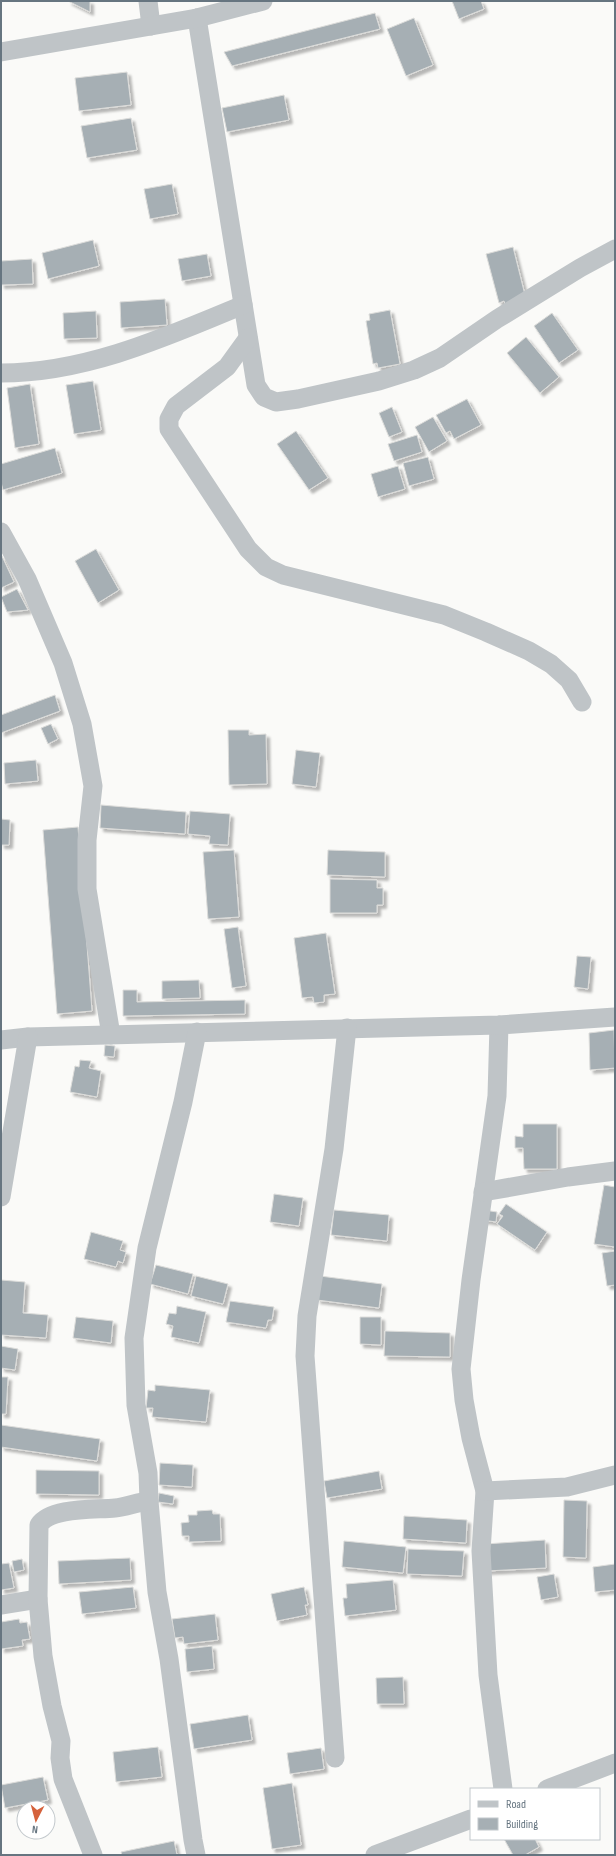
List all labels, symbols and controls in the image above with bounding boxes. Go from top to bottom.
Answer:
legend [470,1788,600,1840]
text: Road [506,1797,526,1812]
north arrow [16,1800,56,1840]
text: Building [506,1817,538,1832]
text: N [31,1823,39,1836]

